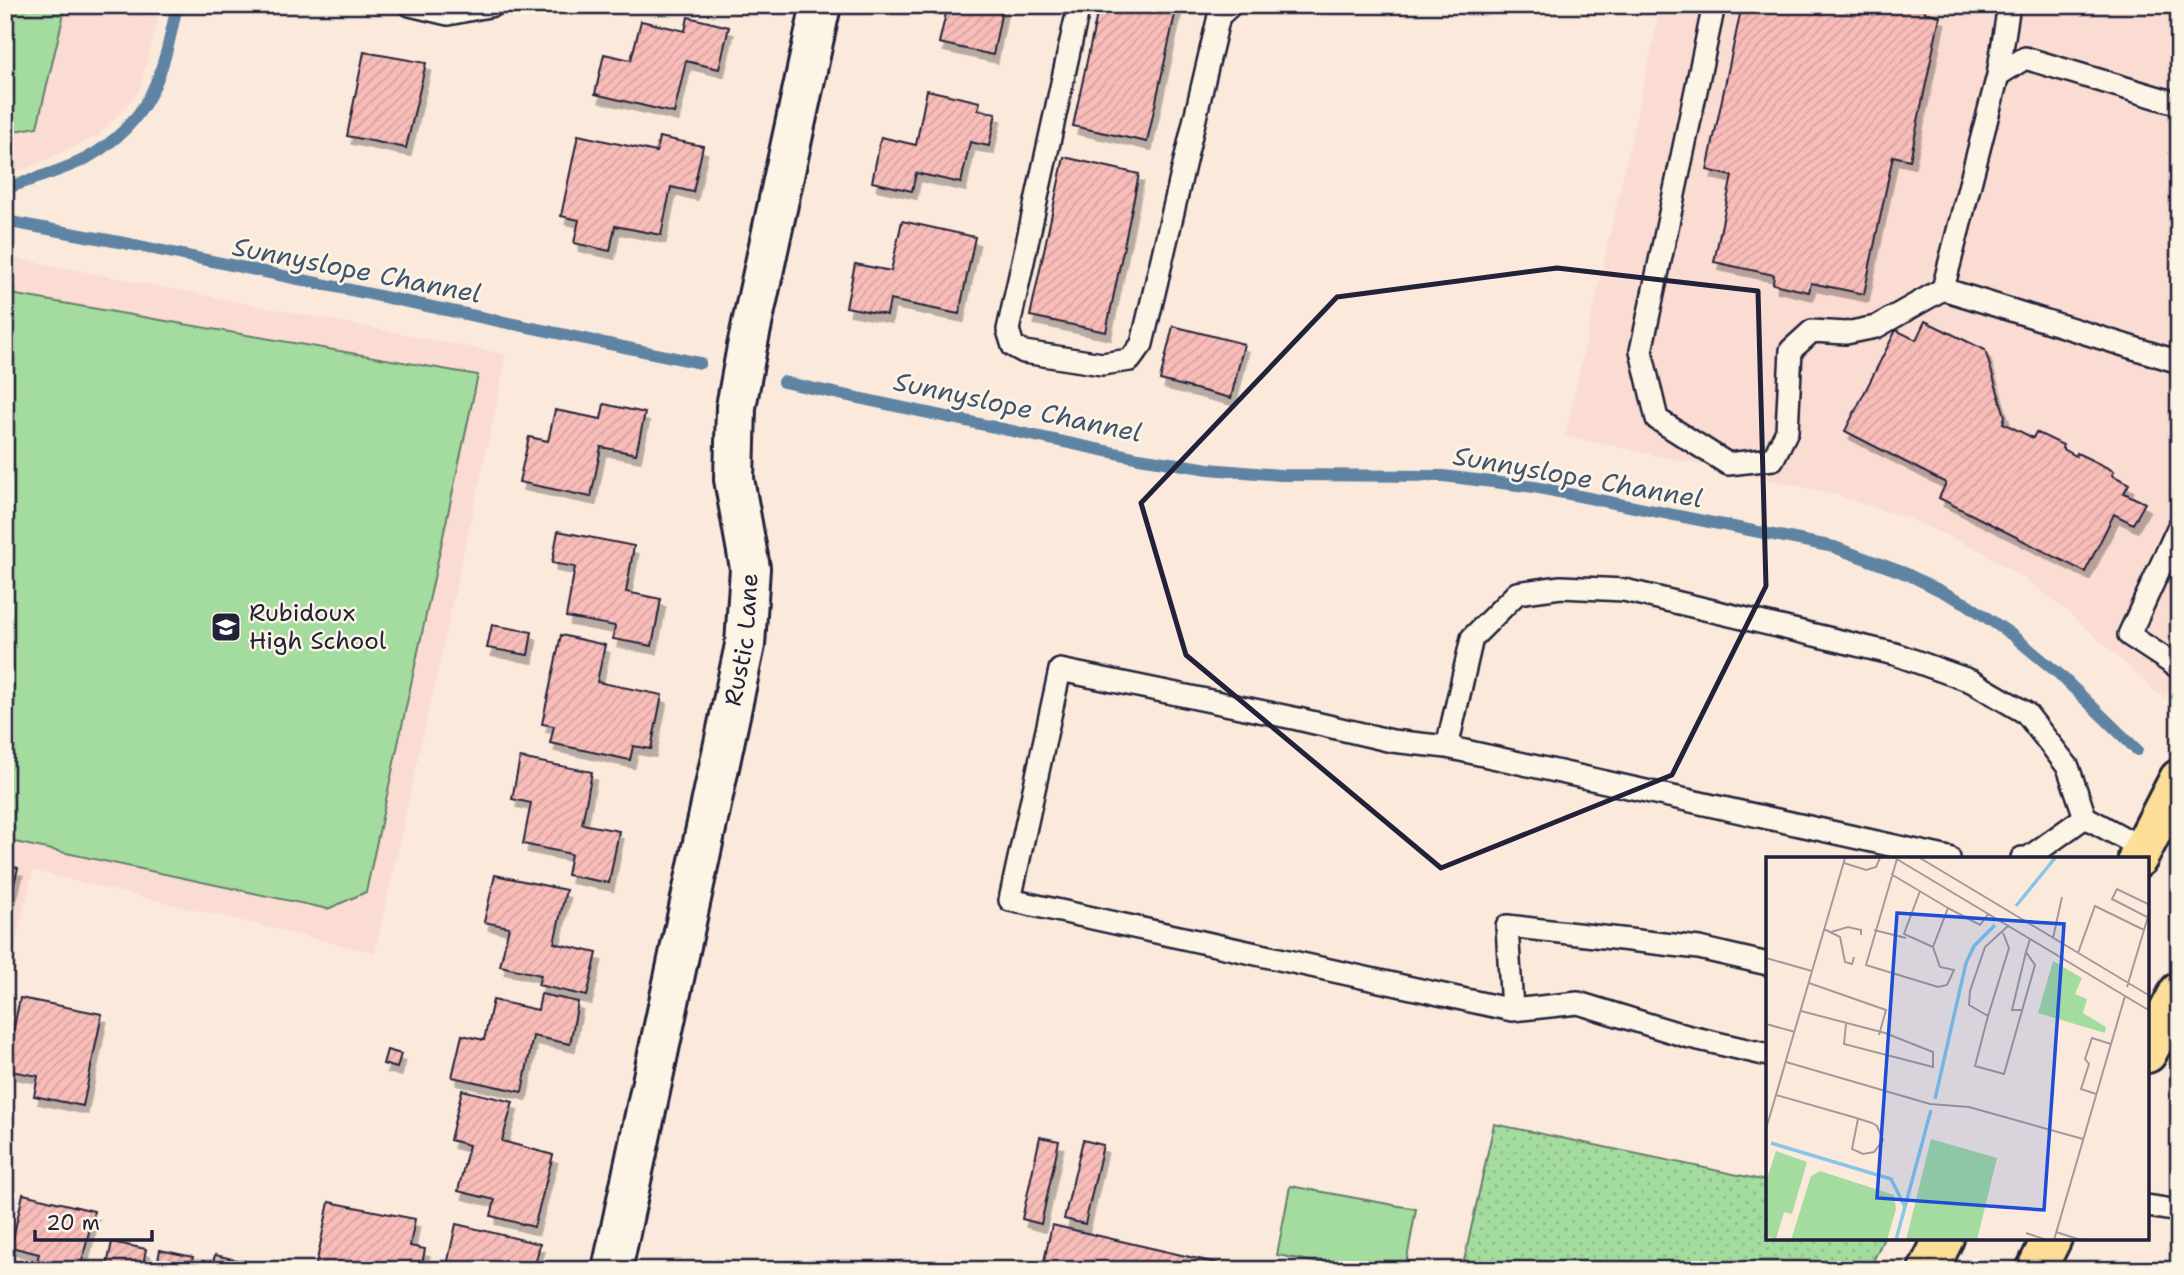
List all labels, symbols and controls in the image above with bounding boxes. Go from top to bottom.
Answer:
water label: Sunnyslope Channel [230,228,484,311]
water label: Sunnyslope Channel [891,363,1145,450]
water label: Sunnyslope Channel [1451,437,1705,516]
street label: Rustic Lane [716,572,766,709]
place label: Rubidoux High School [249,597,387,657]
school or university icon: Rubidoux High School [209,610,243,644]
inset map [1766,857,2149,1240]
scale bar [35,1198,152,1242]
text: 20 m [46,1209,100,1237]

